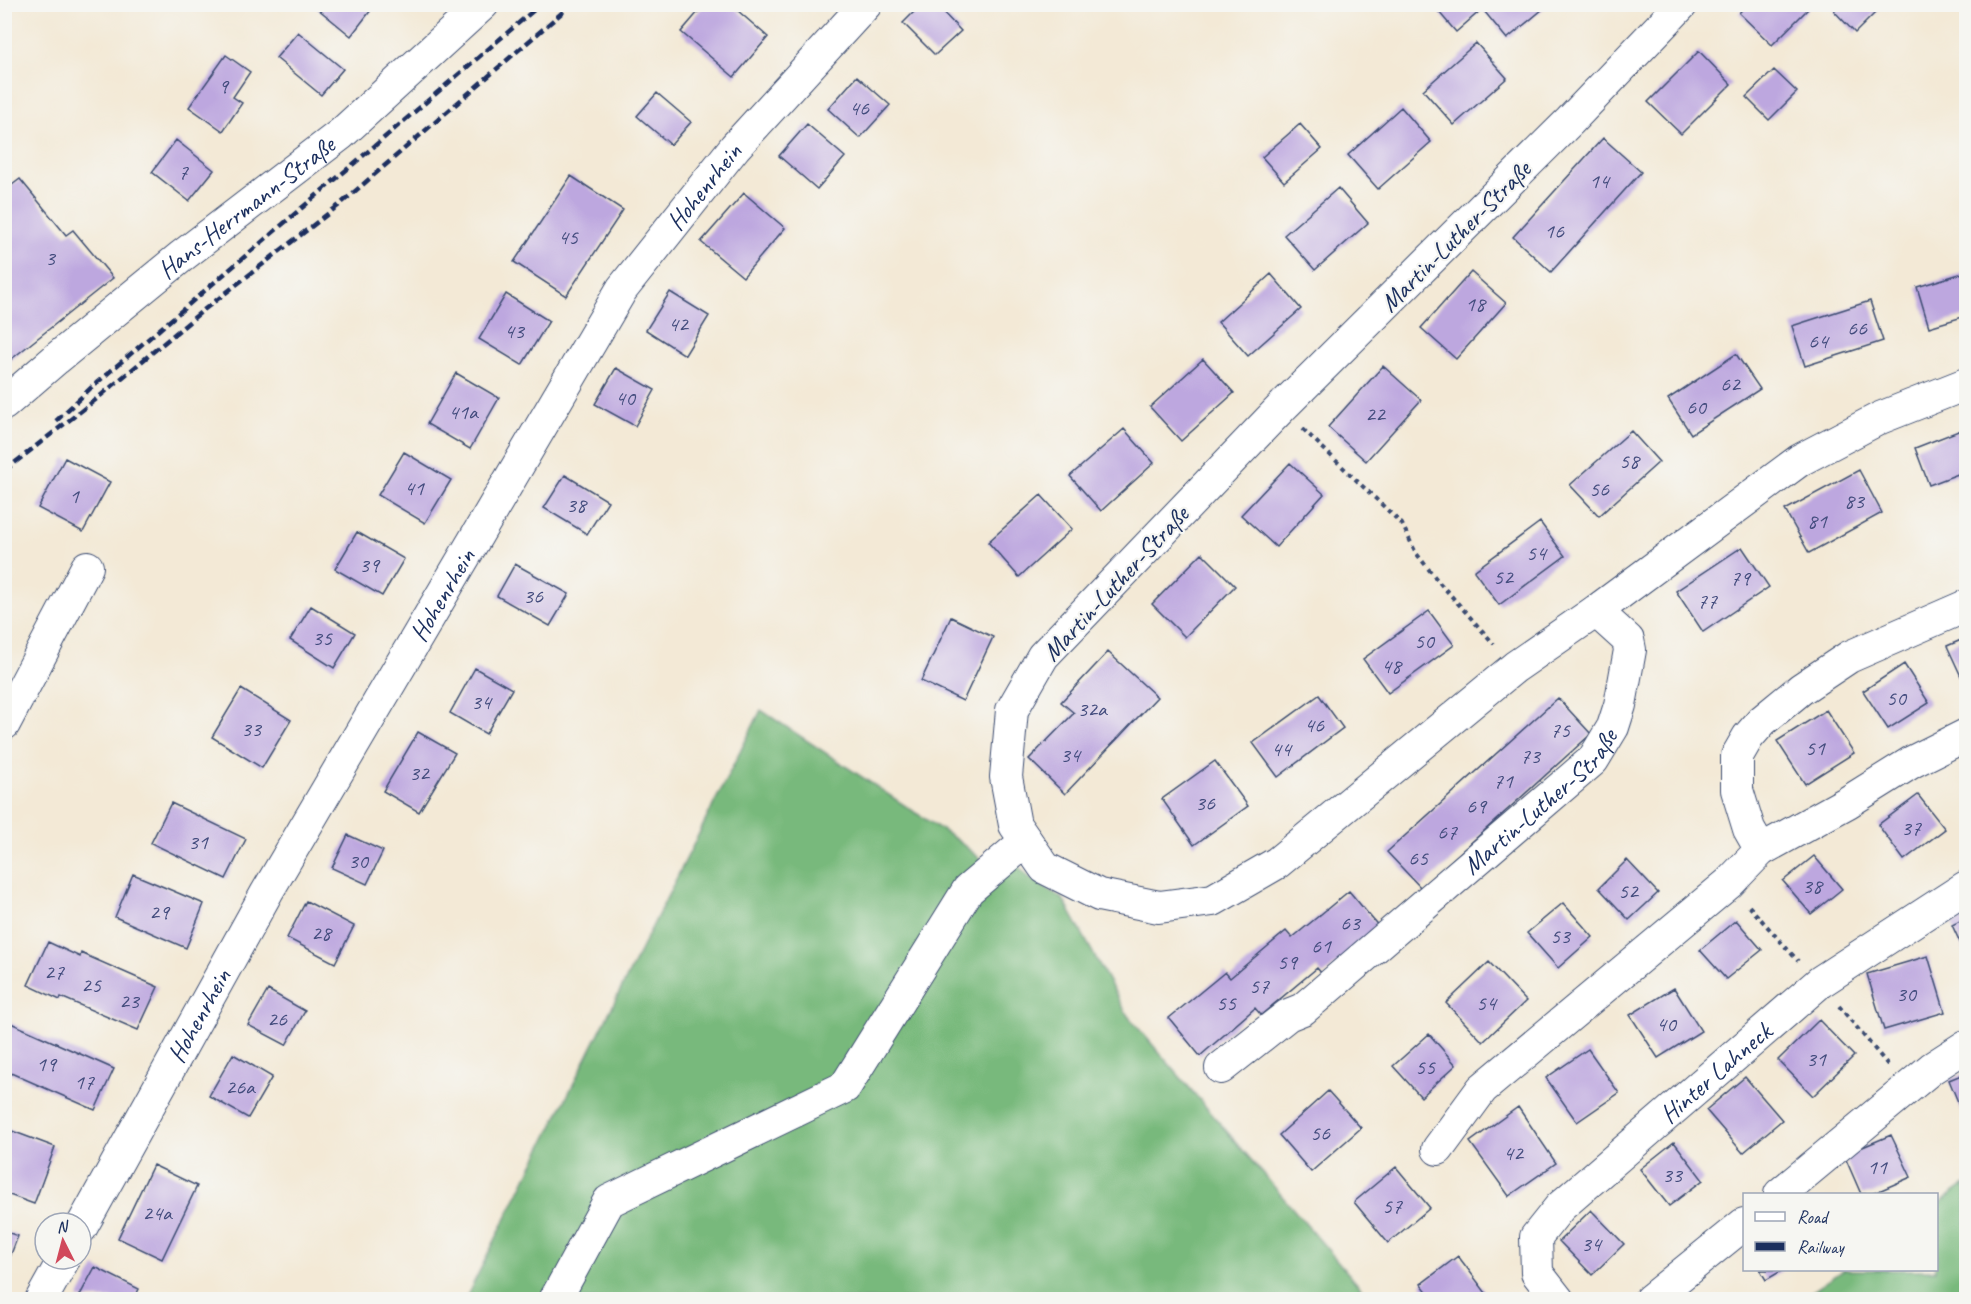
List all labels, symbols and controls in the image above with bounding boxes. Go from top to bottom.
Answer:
house number: 9 [218,72,230,100]
house number: 46 [849,94,870,122]
street label: Hans-Herrmann-Straße [151,127,344,286]
street label: Hohenrhein [659,136,749,237]
street label: Martin-Luther-Straße [1373,152,1540,319]
house number: 7 [178,158,189,186]
house number: 14 [1589,167,1611,195]
house number: 16 [1544,217,1565,245]
house number: 45 [558,223,579,251]
house number: 3 [45,244,57,272]
house number: 18 [1465,290,1487,318]
house number: 42 [668,310,690,338]
house number: 66 [1847,314,1868,342]
house number: 43 [504,317,526,345]
house number: 64 [1808,327,1830,355]
house number: 62 [1720,370,1742,398]
house number: 40 [615,384,637,412]
house number: 60 [1686,393,1708,421]
house number: 41a [448,398,479,426]
house number: 22 [1365,400,1387,428]
house number: 58 [1619,447,1641,475]
house number: 41 [404,474,425,502]
house number: 56 [1589,475,1610,503]
house number: 1 [69,482,80,510]
house number: 83 [1844,487,1866,515]
house number: 38 [566,491,588,519]
street label: Martin-Luther-Straße [1035,497,1198,668]
house number: 81 [1807,507,1828,535]
house number: 54 [1526,539,1548,567]
street label: Hohenrhein [402,542,483,648]
house number: 39 [359,551,381,579]
house number: 52 [1493,563,1515,591]
house number: 79 [1730,564,1752,592]
house number: 36 [523,582,544,610]
house number: 77 [1697,587,1718,615]
house number: 35 [312,624,333,652]
house number: 50 [1414,627,1436,655]
house number: 48 [1381,652,1403,680]
house number: 50 [1886,684,1908,712]
house number: 34 [471,688,493,716]
house number: 32a [1077,695,1108,723]
house number: 46 [1304,711,1325,739]
house number: 33 [241,715,263,743]
house number: 75 [1550,716,1571,744]
street label: Martin-Luther-Straße [1456,721,1626,882]
house number: 51 [1805,734,1826,762]
house number: 44 [1271,735,1293,763]
house number: 34 [1060,741,1082,769]
house number: 73 [1520,742,1542,770]
house number: 32 [409,759,431,787]
house number: 71 [1493,767,1514,795]
house number: 36 [1195,789,1216,817]
house number: 69 [1466,792,1488,820]
house number: 37 [1901,814,1922,842]
house number: 67 [1437,818,1458,846]
house number: 31 [188,828,209,856]
house number: 65 [1408,844,1429,872]
house number: 30 [348,847,370,875]
house number: 38 [1802,872,1824,900]
house number: 52 [1618,877,1640,905]
house number: 29 [149,898,171,926]
house number: 63 [1340,909,1362,937]
house number: 28 [311,919,333,947]
house number: 53 [1550,922,1572,950]
house number: 61 [1311,932,1332,960]
house number: 59 [1277,948,1299,976]
house number: 27 [44,958,65,986]
street label: Hohenrhein [160,963,239,1068]
house number: 25 [81,971,102,999]
house number: 57 [1249,972,1270,1000]
house number: 30 [1896,980,1918,1008]
house number: 23 [119,987,141,1015]
house number: 55 [1216,989,1237,1017]
house number: 54 [1476,989,1498,1017]
house number: 26 [267,1005,288,1033]
house number: 40 [1656,1010,1678,1038]
street label: Hinter Lahneck [1653,1014,1780,1130]
house number: 31 [1806,1045,1827,1073]
house number: 19 [36,1050,58,1078]
house number: 55 [1415,1053,1436,1081]
house number: 17 [74,1068,95,1096]
house number: 26a [225,1073,256,1101]
house number: 56 [1310,1119,1331,1147]
house number: 42 [1503,1139,1525,1167]
house number: 11 [1867,1153,1888,1181]
house number: 33 [1662,1161,1684,1189]
house number: 57 [1382,1192,1403,1220]
legend [1743,1193,1938,1271]
house number: 24a [142,1199,173,1227]
text: Road [1797,1206,1830,1228]
north arrow [33,1211,93,1271]
text: N [56,1216,71,1238]
house number: 34 [1581,1230,1603,1258]
text: Railway [1797,1236,1845,1258]

